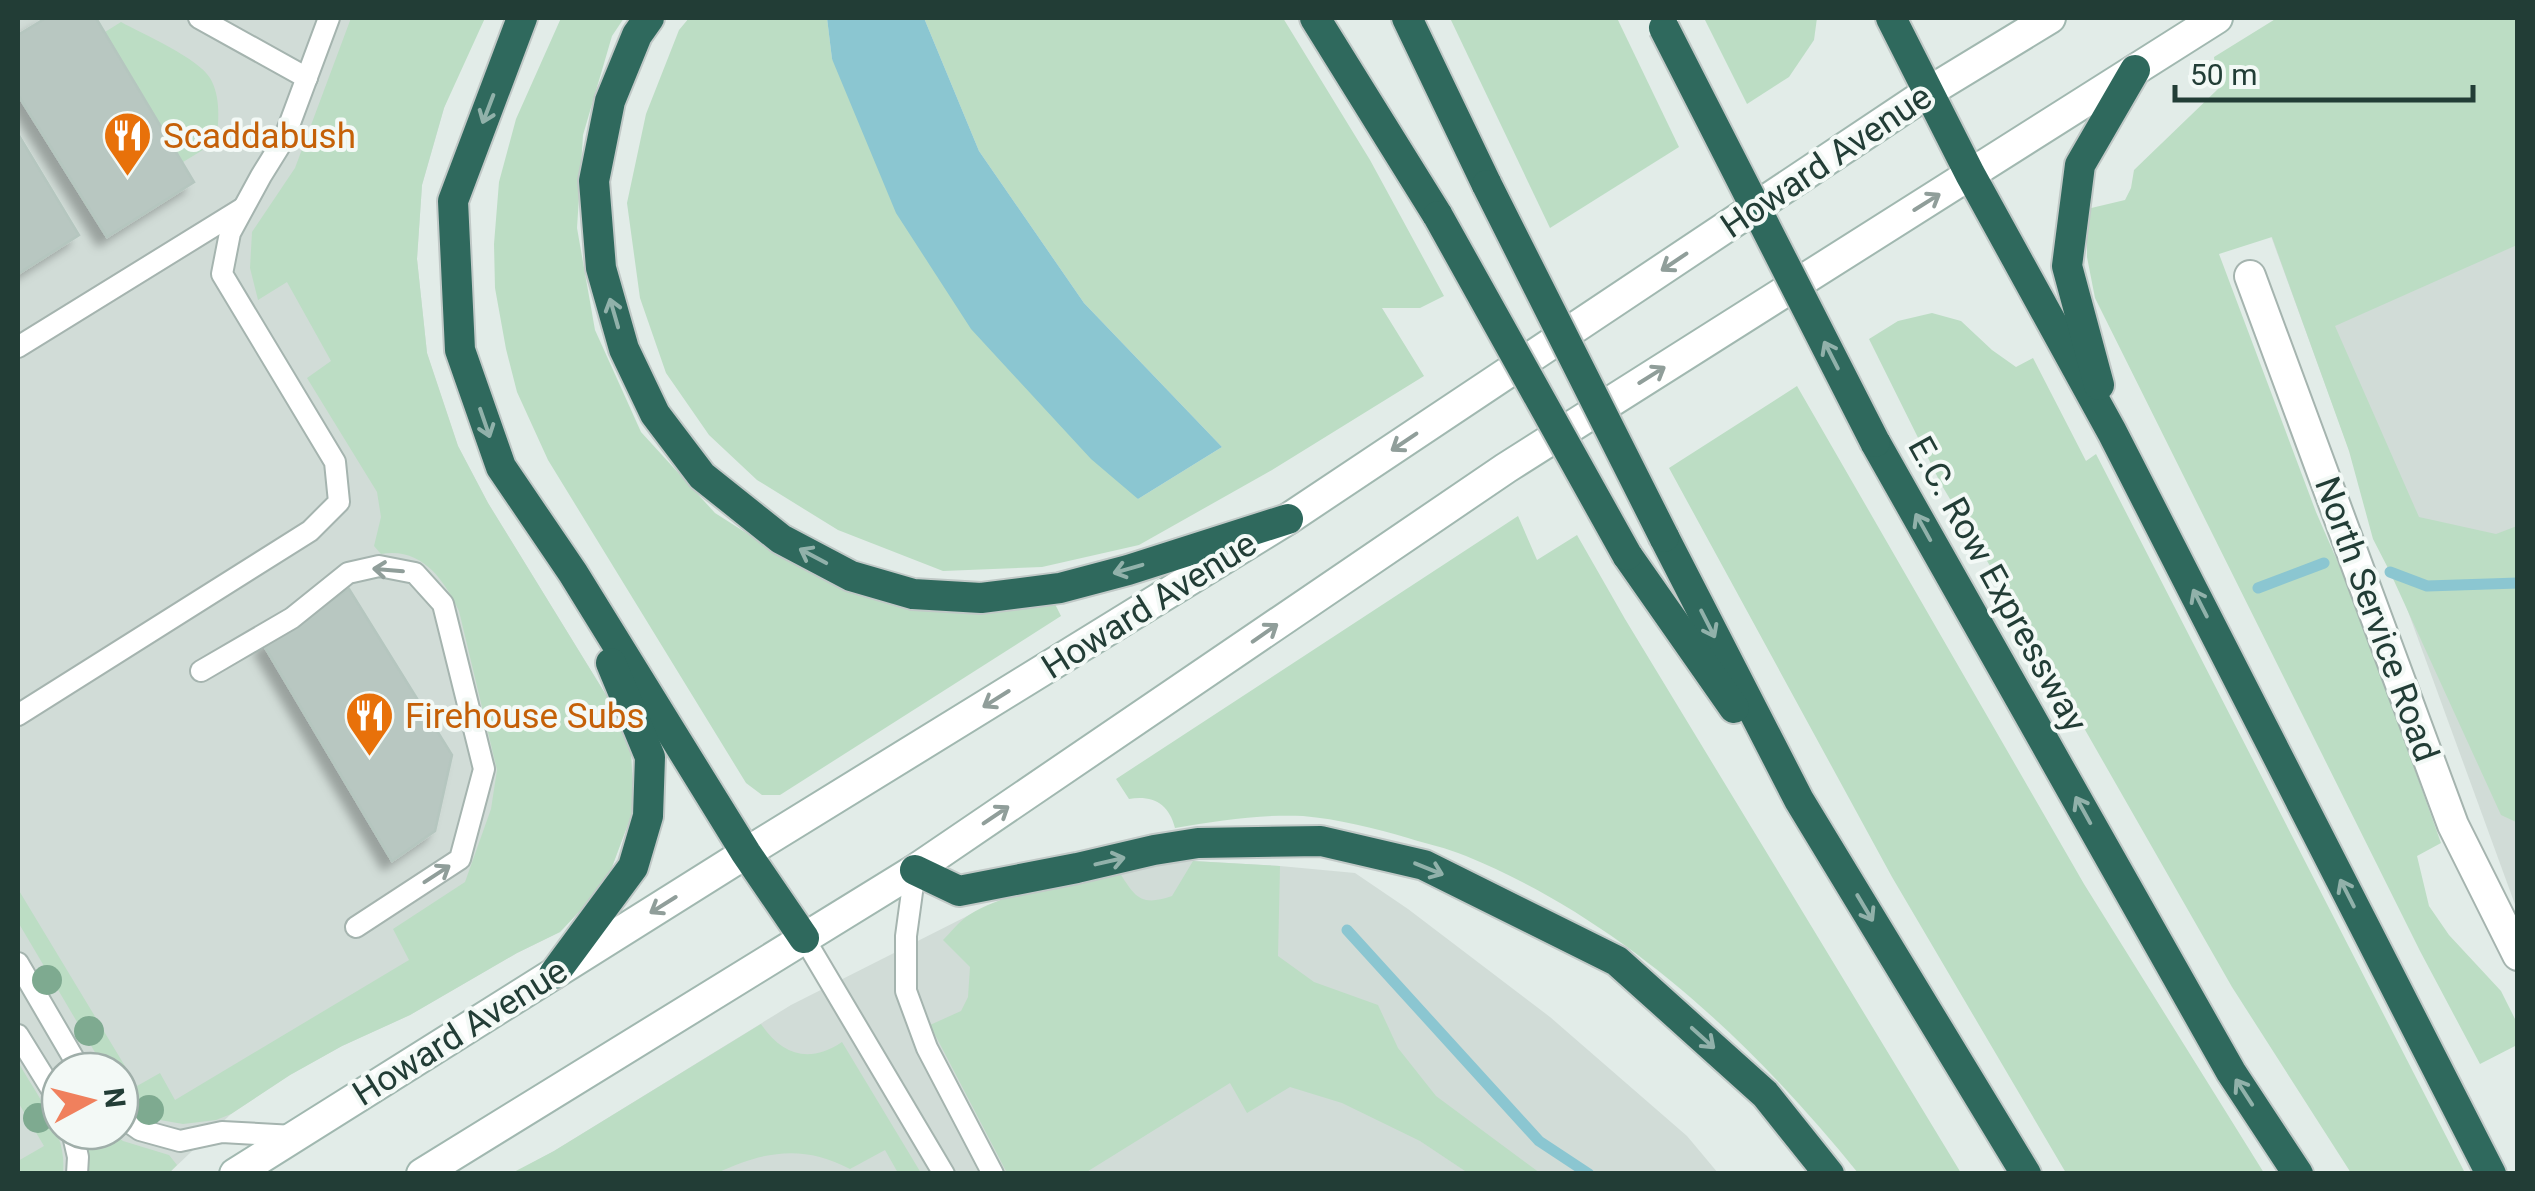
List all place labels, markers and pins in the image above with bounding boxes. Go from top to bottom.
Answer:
restaurant icon: Scaddabush [102,110,154,178]
place label: Scaddabush [163,116,356,157]
restaurant icon: Firehouse Subs [344,690,396,758]
place label: Firehouse Subs [405,696,645,737]

